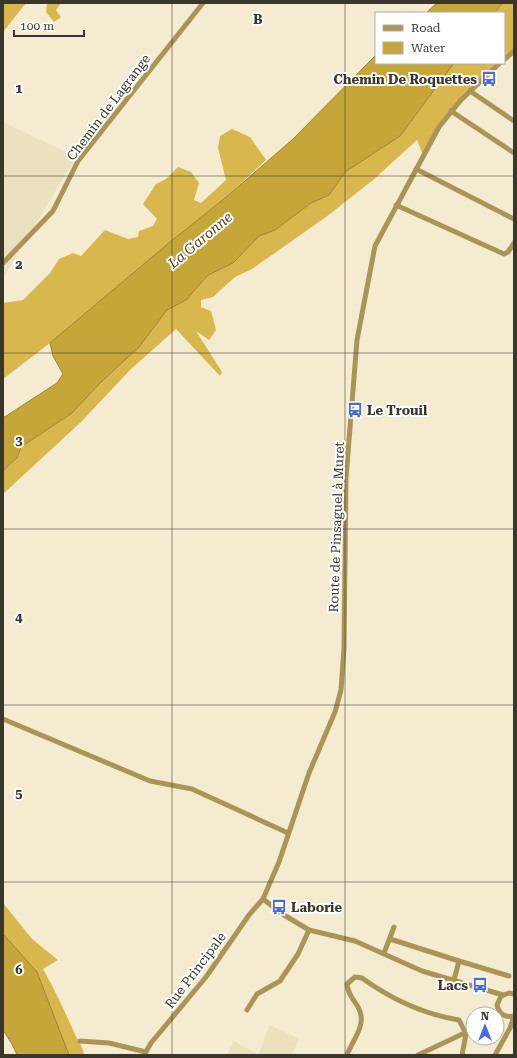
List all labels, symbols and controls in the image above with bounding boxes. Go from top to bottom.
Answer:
scale bar [14,12,84,38]
text: B [253,12,263,27]
legend [375,12,505,64]
text: 100 m [20,19,54,33]
text: Road [411,21,441,35]
text: Water [411,41,445,55]
street label: Chemin de Lagrange [64,51,153,163]
bus stop icon: Chemin De Roquettes [480,70,498,88]
place label: Chemin De Roquettes [334,72,477,87]
text: 1 [15,81,23,96]
water label: La Garonne [164,209,235,272]
text: 2 [15,257,23,272]
bus stop icon: Le Trouil [346,401,364,419]
place label: Le Trouil [367,403,428,418]
text: 3 [15,433,23,448]
street label: Route de Pinsaguel à Muret [326,441,347,613]
text: 4 [15,610,23,625]
text: 5 [15,786,23,801]
bus stop icon: Laborie [270,898,288,916]
place label: Laborie [291,900,342,915]
street label: Rue Principale [162,929,229,1011]
text: 6 [15,962,23,977]
bus stop icon: Lacs [471,976,489,994]
place label: Lacs [438,978,468,993]
north arrow [465,1006,505,1046]
text: N [481,1010,490,1023]

